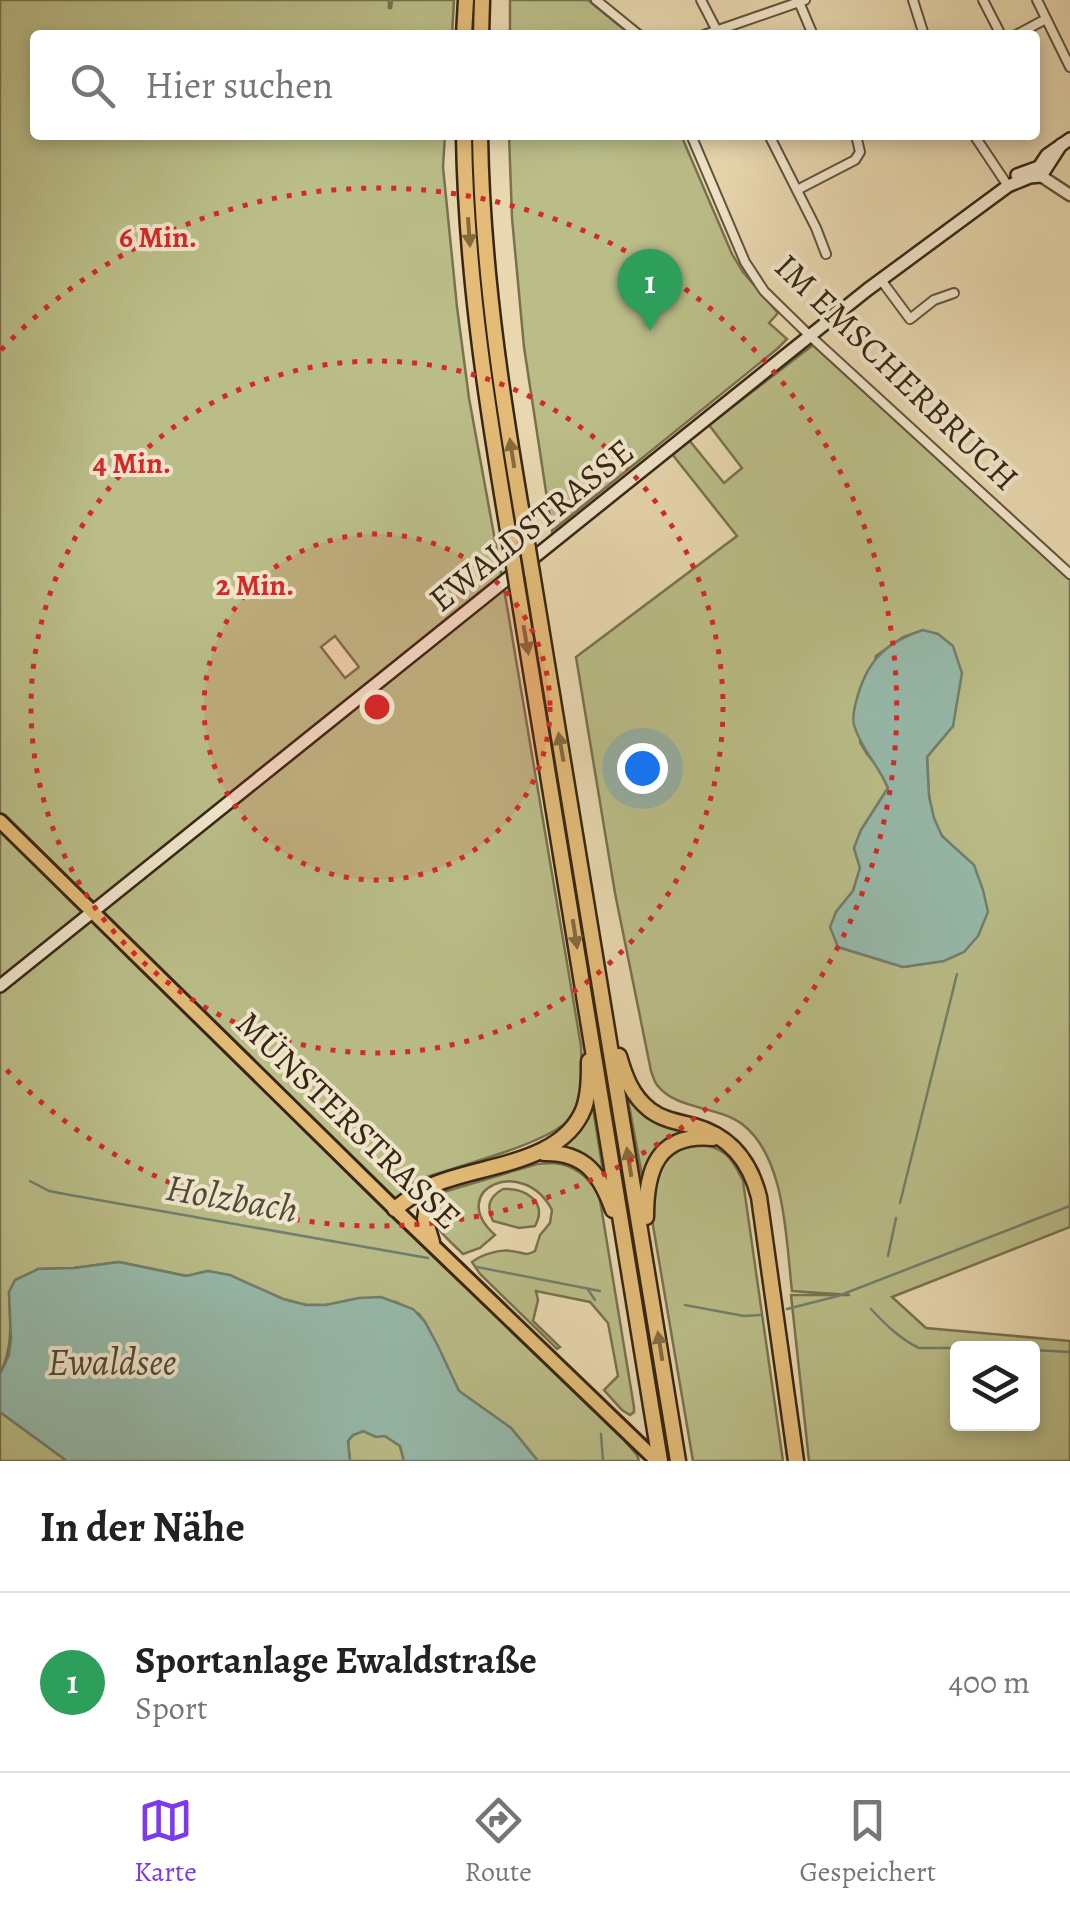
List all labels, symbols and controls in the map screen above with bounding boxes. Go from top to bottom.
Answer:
search box [30,30,1040,140]
icon: search [65,58,120,113]
text: Hier suchen [145,59,333,111]
text: 6 Min. [119,217,197,257]
one-way arrow [461,217,477,249]
street label: IM EMSCHERBRUCH [764,243,1030,501]
pin: 1 [618,248,682,331]
street label: EWALDSTRASSE [418,427,644,623]
one-way arrow [504,436,519,468]
text: 4 Min. [93,443,171,483]
text: 2 Min. [216,565,294,605]
one-way arrow [519,624,534,656]
centre of rings [359,689,395,725]
one-way arrow [553,731,568,762]
your location [617,743,668,794]
one-way arrow [567,919,583,950]
street label: MÜNSTERSTRASSE [226,1000,472,1240]
one-way arrow [621,1146,637,1177]
water label: Holzbach [162,1161,302,1235]
one-way arrow [652,1330,667,1361]
water label: Ewaldsee [47,1336,177,1388]
map controls [950,1341,1040,1431]
button: layers [950,1341,1040,1431]
text: In der Nähe [40,1498,245,1555]
text: Sportanlage Ewaldstraße [135,1634,537,1686]
text: 1 [67,1660,78,1704]
text: 400 m [948,1660,1030,1704]
text: Sport [135,1686,208,1730]
tab: Karte [134,1793,197,1891]
tab: Route [465,1793,532,1891]
tab: Gespeichert [800,1793,936,1891]

